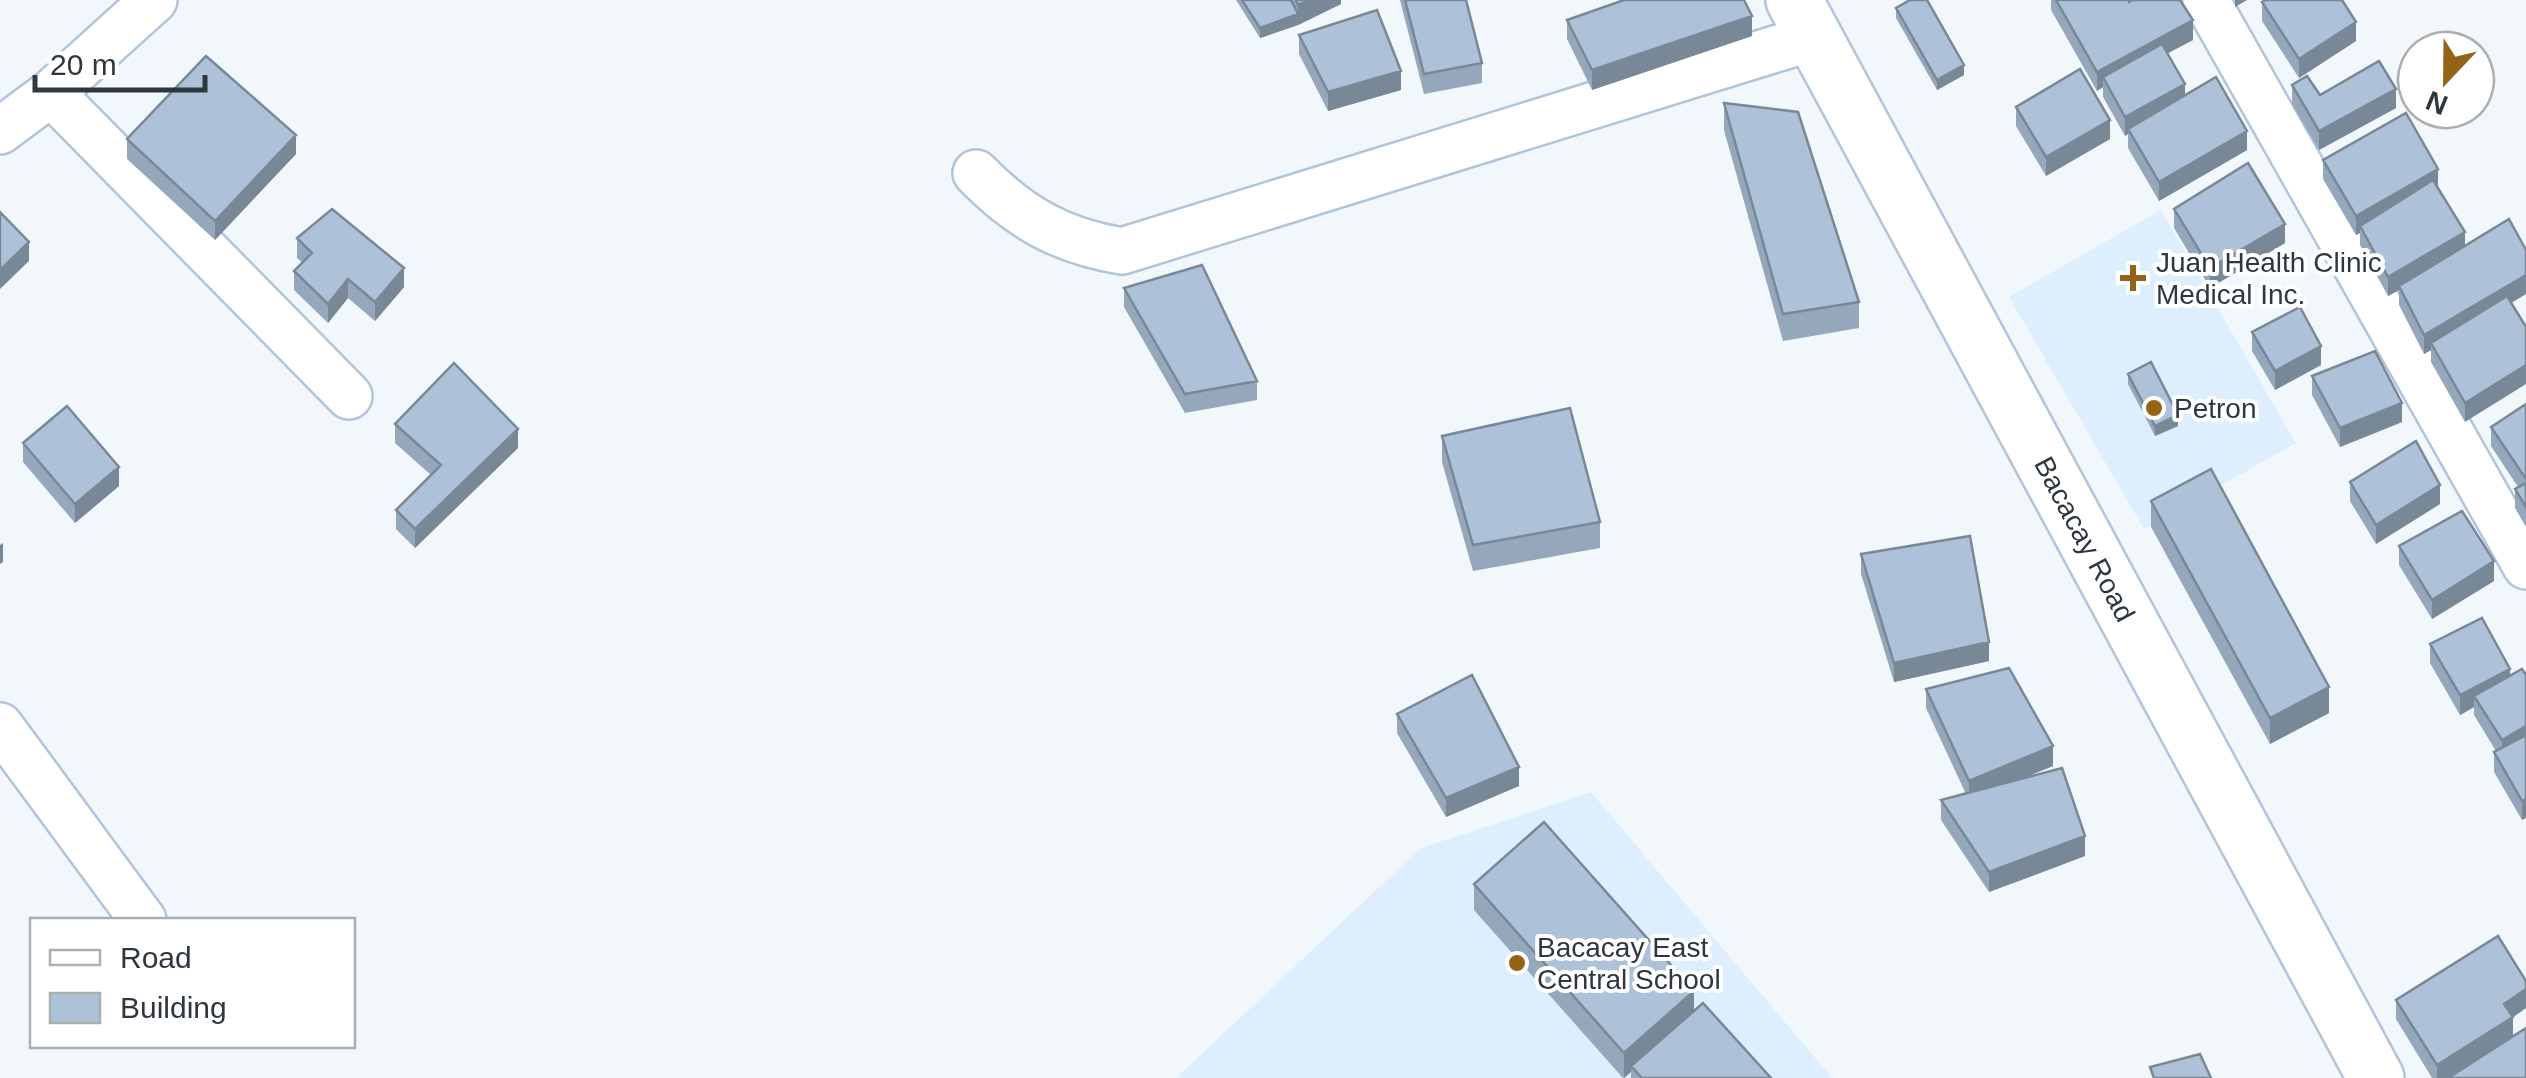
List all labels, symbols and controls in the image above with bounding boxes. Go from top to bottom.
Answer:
scale bar [35,30,205,92]
north arrow [2396,30,2496,130]
text: 20 m [50,48,117,81]
text: N [2422,85,2452,121]
place label: Juan Health Clinic Medical Inc. [2156,247,2382,310]
marker: Juan Health Clinic Medical Inc. [2120,265,2146,291]
place label: Petron [2174,393,2257,424]
marker: Petron [2143,397,2165,419]
street label: Bacacay Road [2028,452,2141,627]
legend [30,918,355,1048]
place label: Bacacay East Central School [1537,932,1721,995]
text: Road [120,941,192,974]
marker: Bacacay East Central School [1506,952,1528,974]
text: Building [120,991,227,1024]

